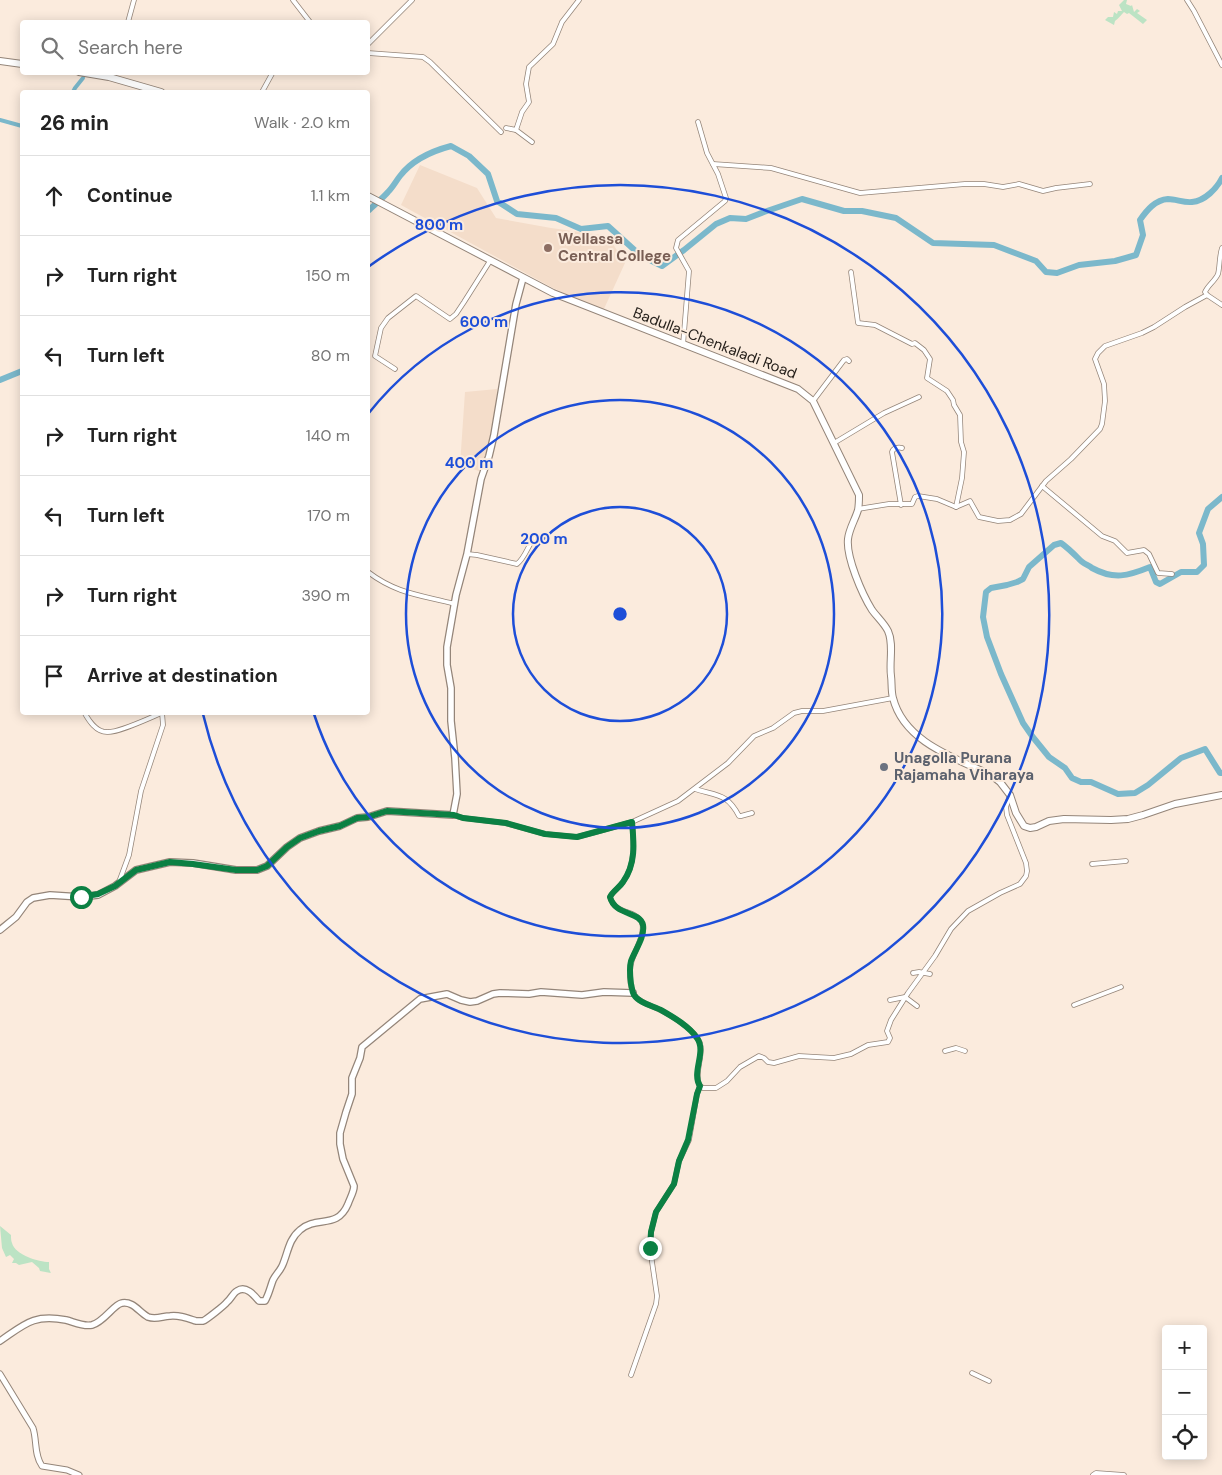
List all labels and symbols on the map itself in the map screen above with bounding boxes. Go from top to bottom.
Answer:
text: 800 m [415,215,463,235]
place label: Wellassa Central College [558,229,671,266]
marker: Wellassa Central College [542,242,554,254]
street label: Badulla-Chenkaladi Road [630,303,800,383]
text: 600 m [460,312,508,332]
text: 400 m [445,453,493,473]
text: 200 m [520,529,568,549]
centre of rings [611,605,629,623]
place label: Unagolla Purana Rajamaha Viharaya [894,748,1034,785]
marker: Unagolla Purana Rajamaha Viharaya [878,761,890,773]
route start [70,886,93,909]
route end [639,1237,662,1260]

